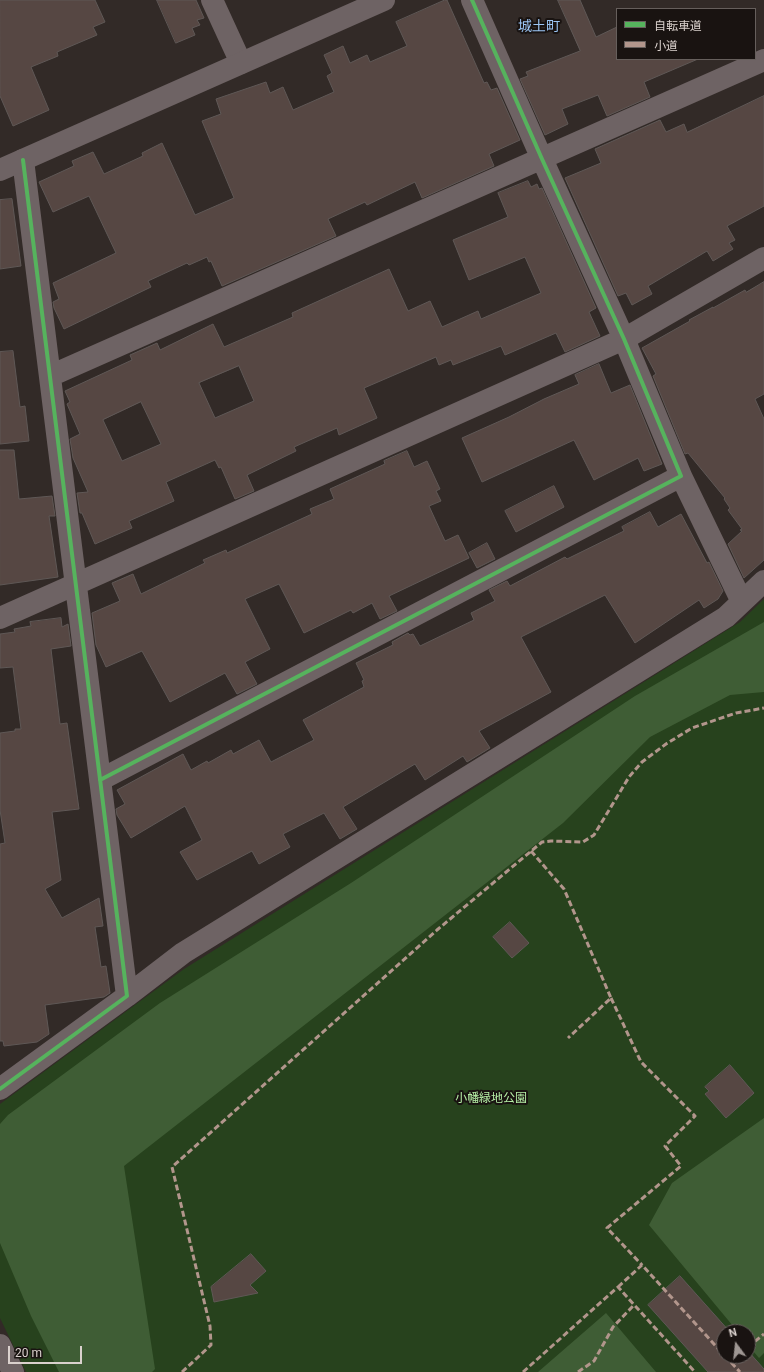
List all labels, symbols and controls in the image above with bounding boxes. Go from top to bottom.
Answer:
legend [616,8,756,60]
district label: 城土町 [518,19,560,35]
text: 自転車道 [654,19,702,33]
text: 小道 [654,39,678,53]
park label: 小幡緑地公園 [455,1092,527,1106]
north arrow [716,1324,756,1364]
text: N [728,1326,738,1340]
scale bar [10,1338,84,1364]
text: 20 m [15,1346,42,1360]

